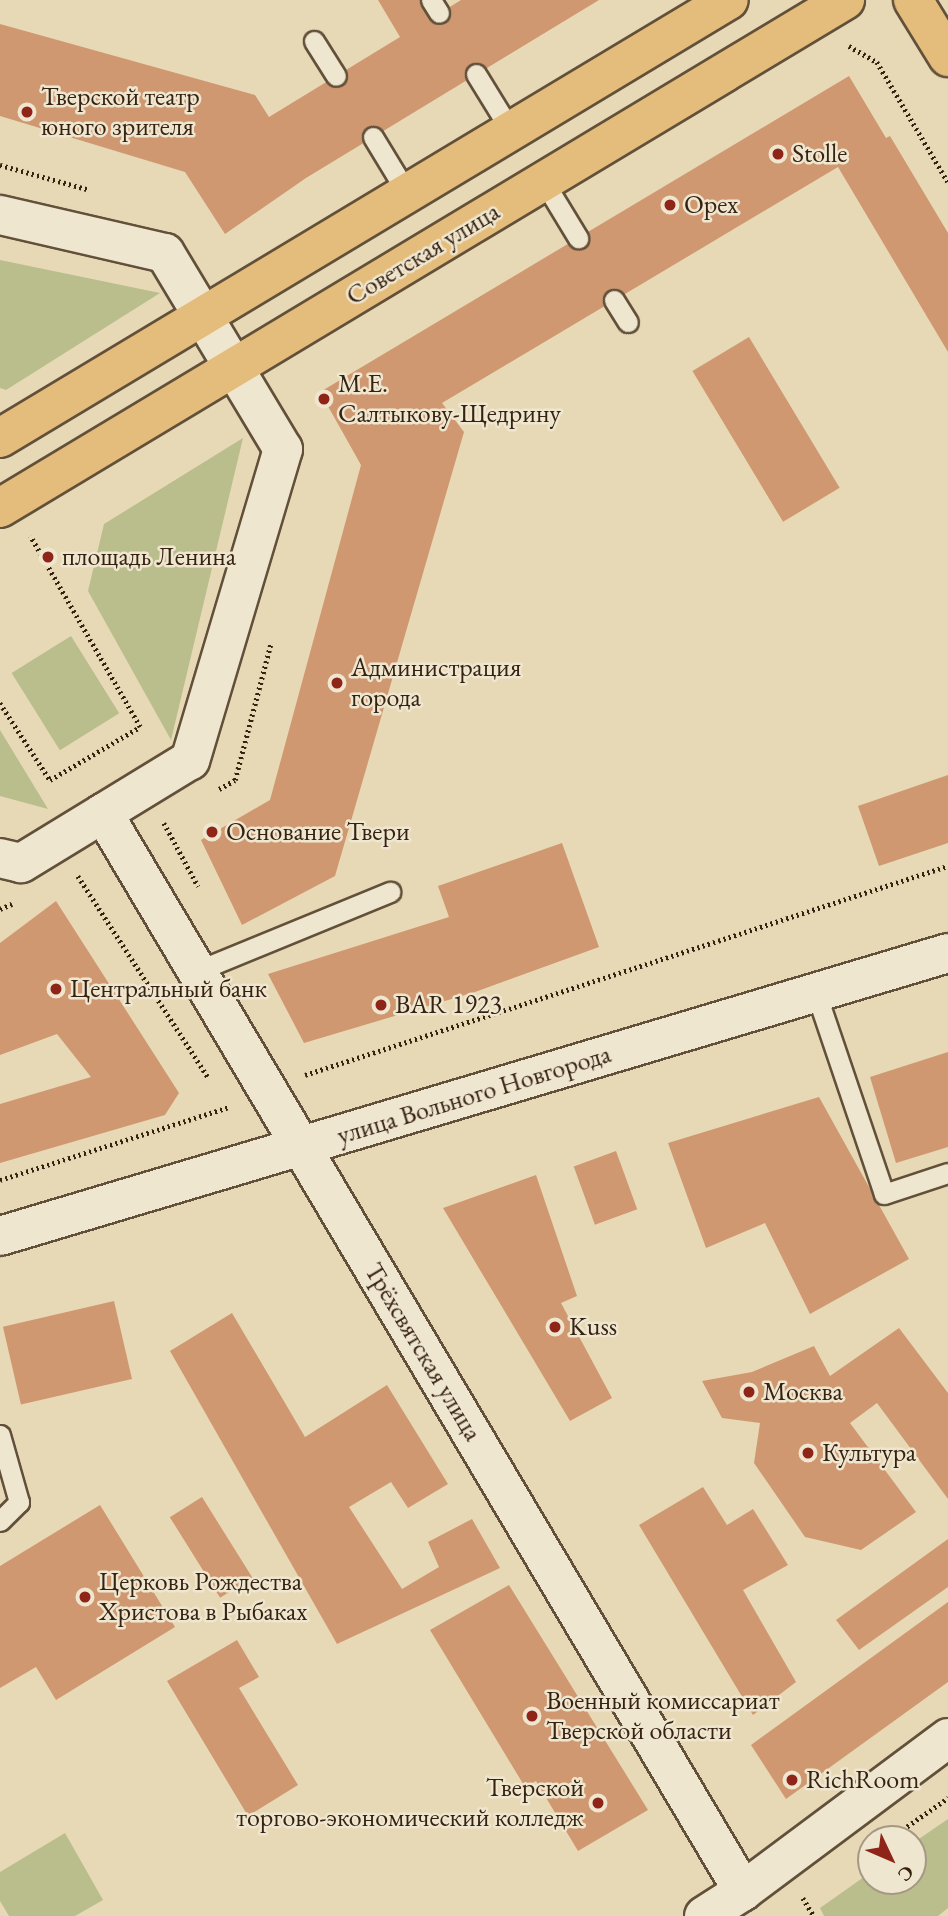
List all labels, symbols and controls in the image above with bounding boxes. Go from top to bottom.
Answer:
place label: Тверской театр юного зрителя [41,81,200,142]
marker: Тверской театр юного зрителя [19,104,35,120]
place label: Stolle [792,138,847,170]
marker: Stolle [770,146,786,162]
place label: Орех [684,189,738,221]
street label: Советская улица [341,196,505,312]
marker: Орех [662,197,678,213]
place label: М.Е. Салтыкову-Щедрину [338,368,561,430]
marker: М.Е. Салтыкову-Щедрину [316,391,332,407]
place label: площадь Ленина [62,541,236,573]
marker: площадь Ленина [40,549,56,565]
place label: Администрация города [351,652,521,714]
marker: Администрация города [329,675,345,691]
place label: Основание Твери [226,816,410,848]
marker: Основание Твери [204,824,220,840]
place label: Центральный банк [70,973,267,1005]
marker: Центральный банк [48,981,64,997]
place label: BAR 1923 [395,989,502,1021]
marker: BAR 1923 [373,997,389,1013]
street label: улица Вольного Новгорода [333,1038,615,1152]
street label: Трёхсвятская улица [358,1257,488,1447]
place label: Kuss [569,1311,617,1343]
marker: Kuss [547,1319,563,1335]
place label: Москва [763,1376,843,1408]
marker: Москва [741,1384,757,1400]
place label: Культура [822,1437,916,1469]
marker: Культура [800,1445,816,1461]
place label: Церковь Рождества Христова в Рыбаках [99,1566,308,1628]
marker: Церковь Рождества Христова в Рыбаках [77,1589,93,1605]
place label: Военный комиссариат Тверской области [546,1685,780,1746]
marker: Военный комиссариат Тверской области [524,1708,540,1724]
place label: RichRoom [806,1764,919,1796]
place label: Тверской торгово-экономический колледж [236,1772,584,1834]
marker: RichRoom [784,1772,800,1788]
marker: Тверской торгово-экономический колледж [590,1795,606,1811]
north arrow [857,1825,927,1895]
text: С [892,1860,920,1887]

